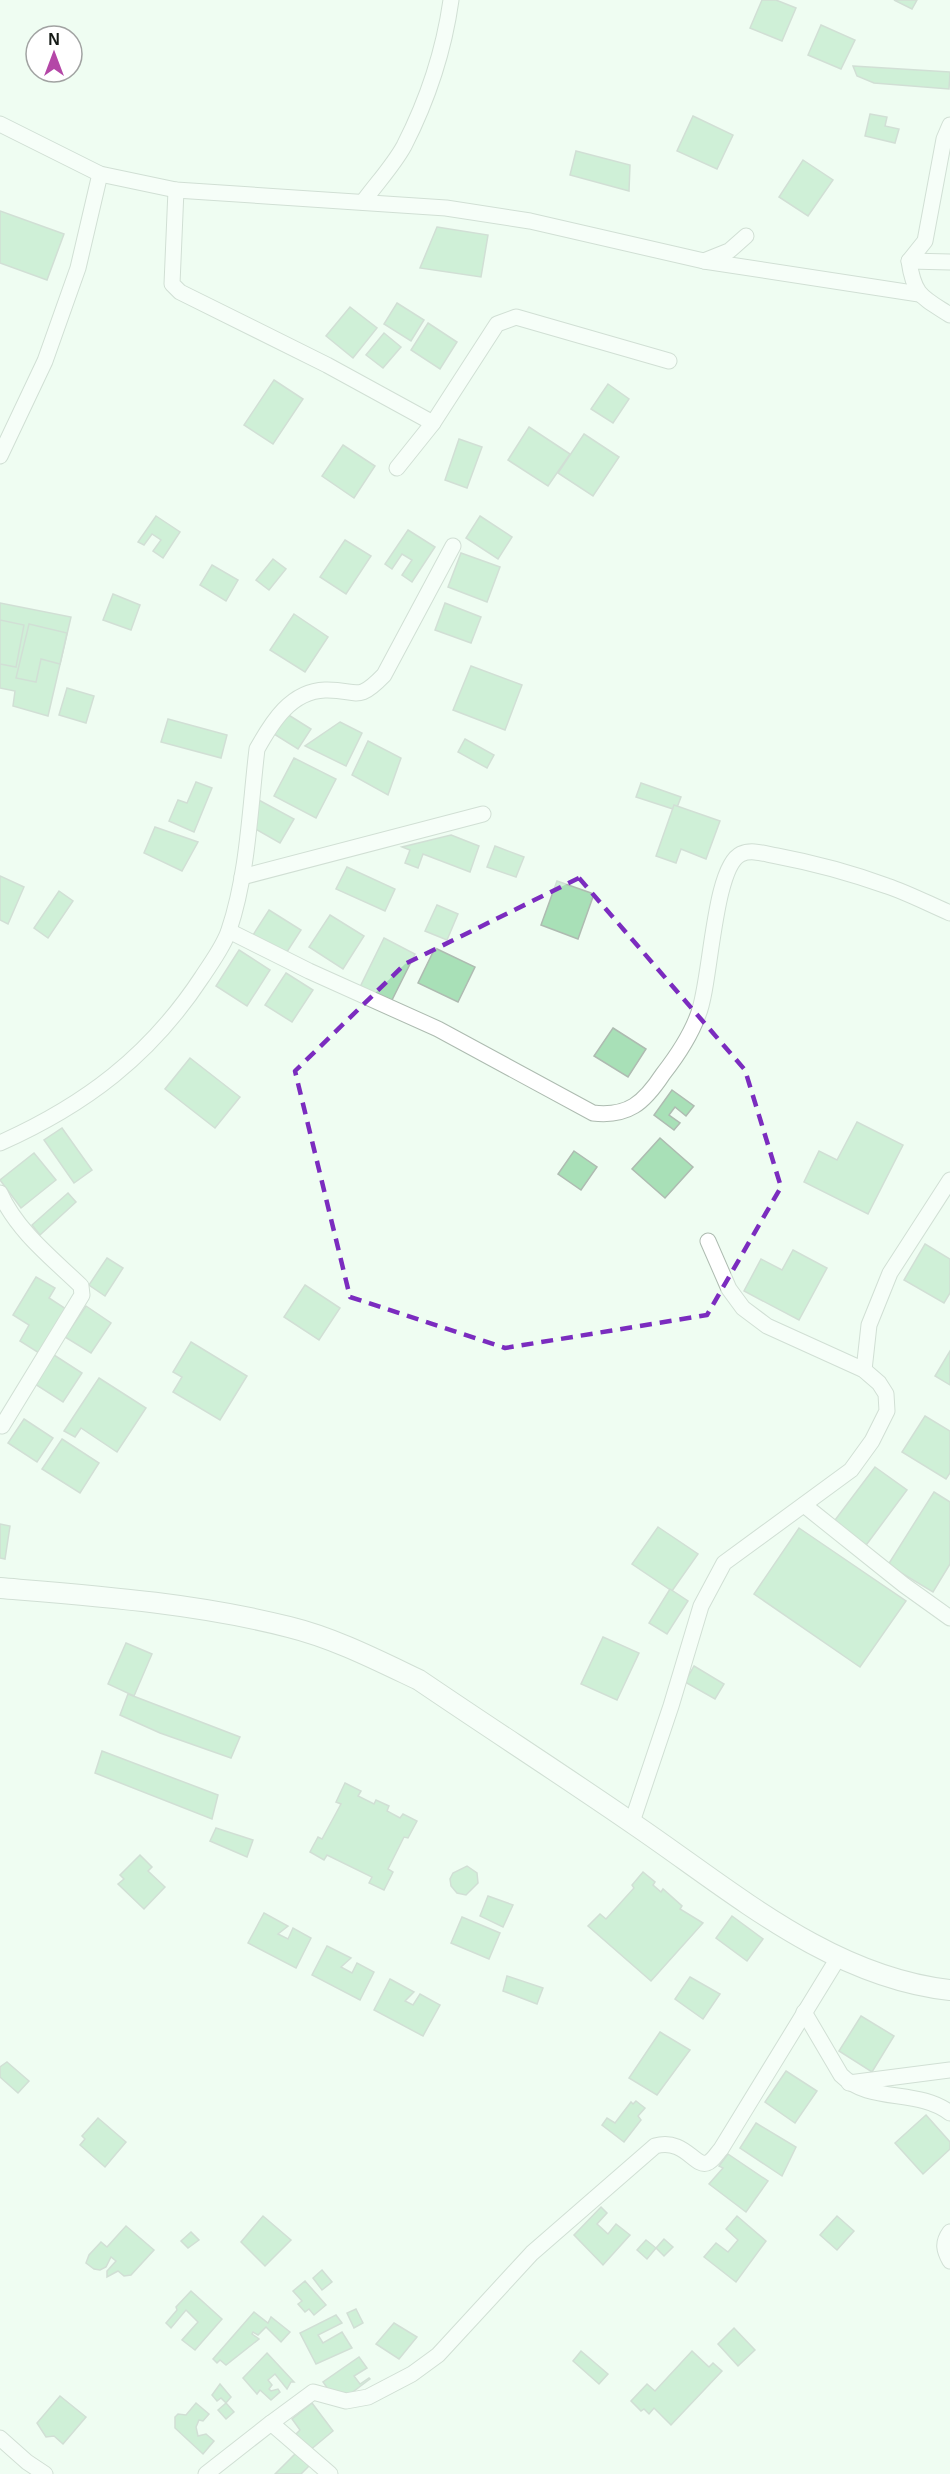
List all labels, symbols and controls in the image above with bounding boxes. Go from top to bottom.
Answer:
north arrow [24,24,84,84]
text: N [48,31,60,48]

